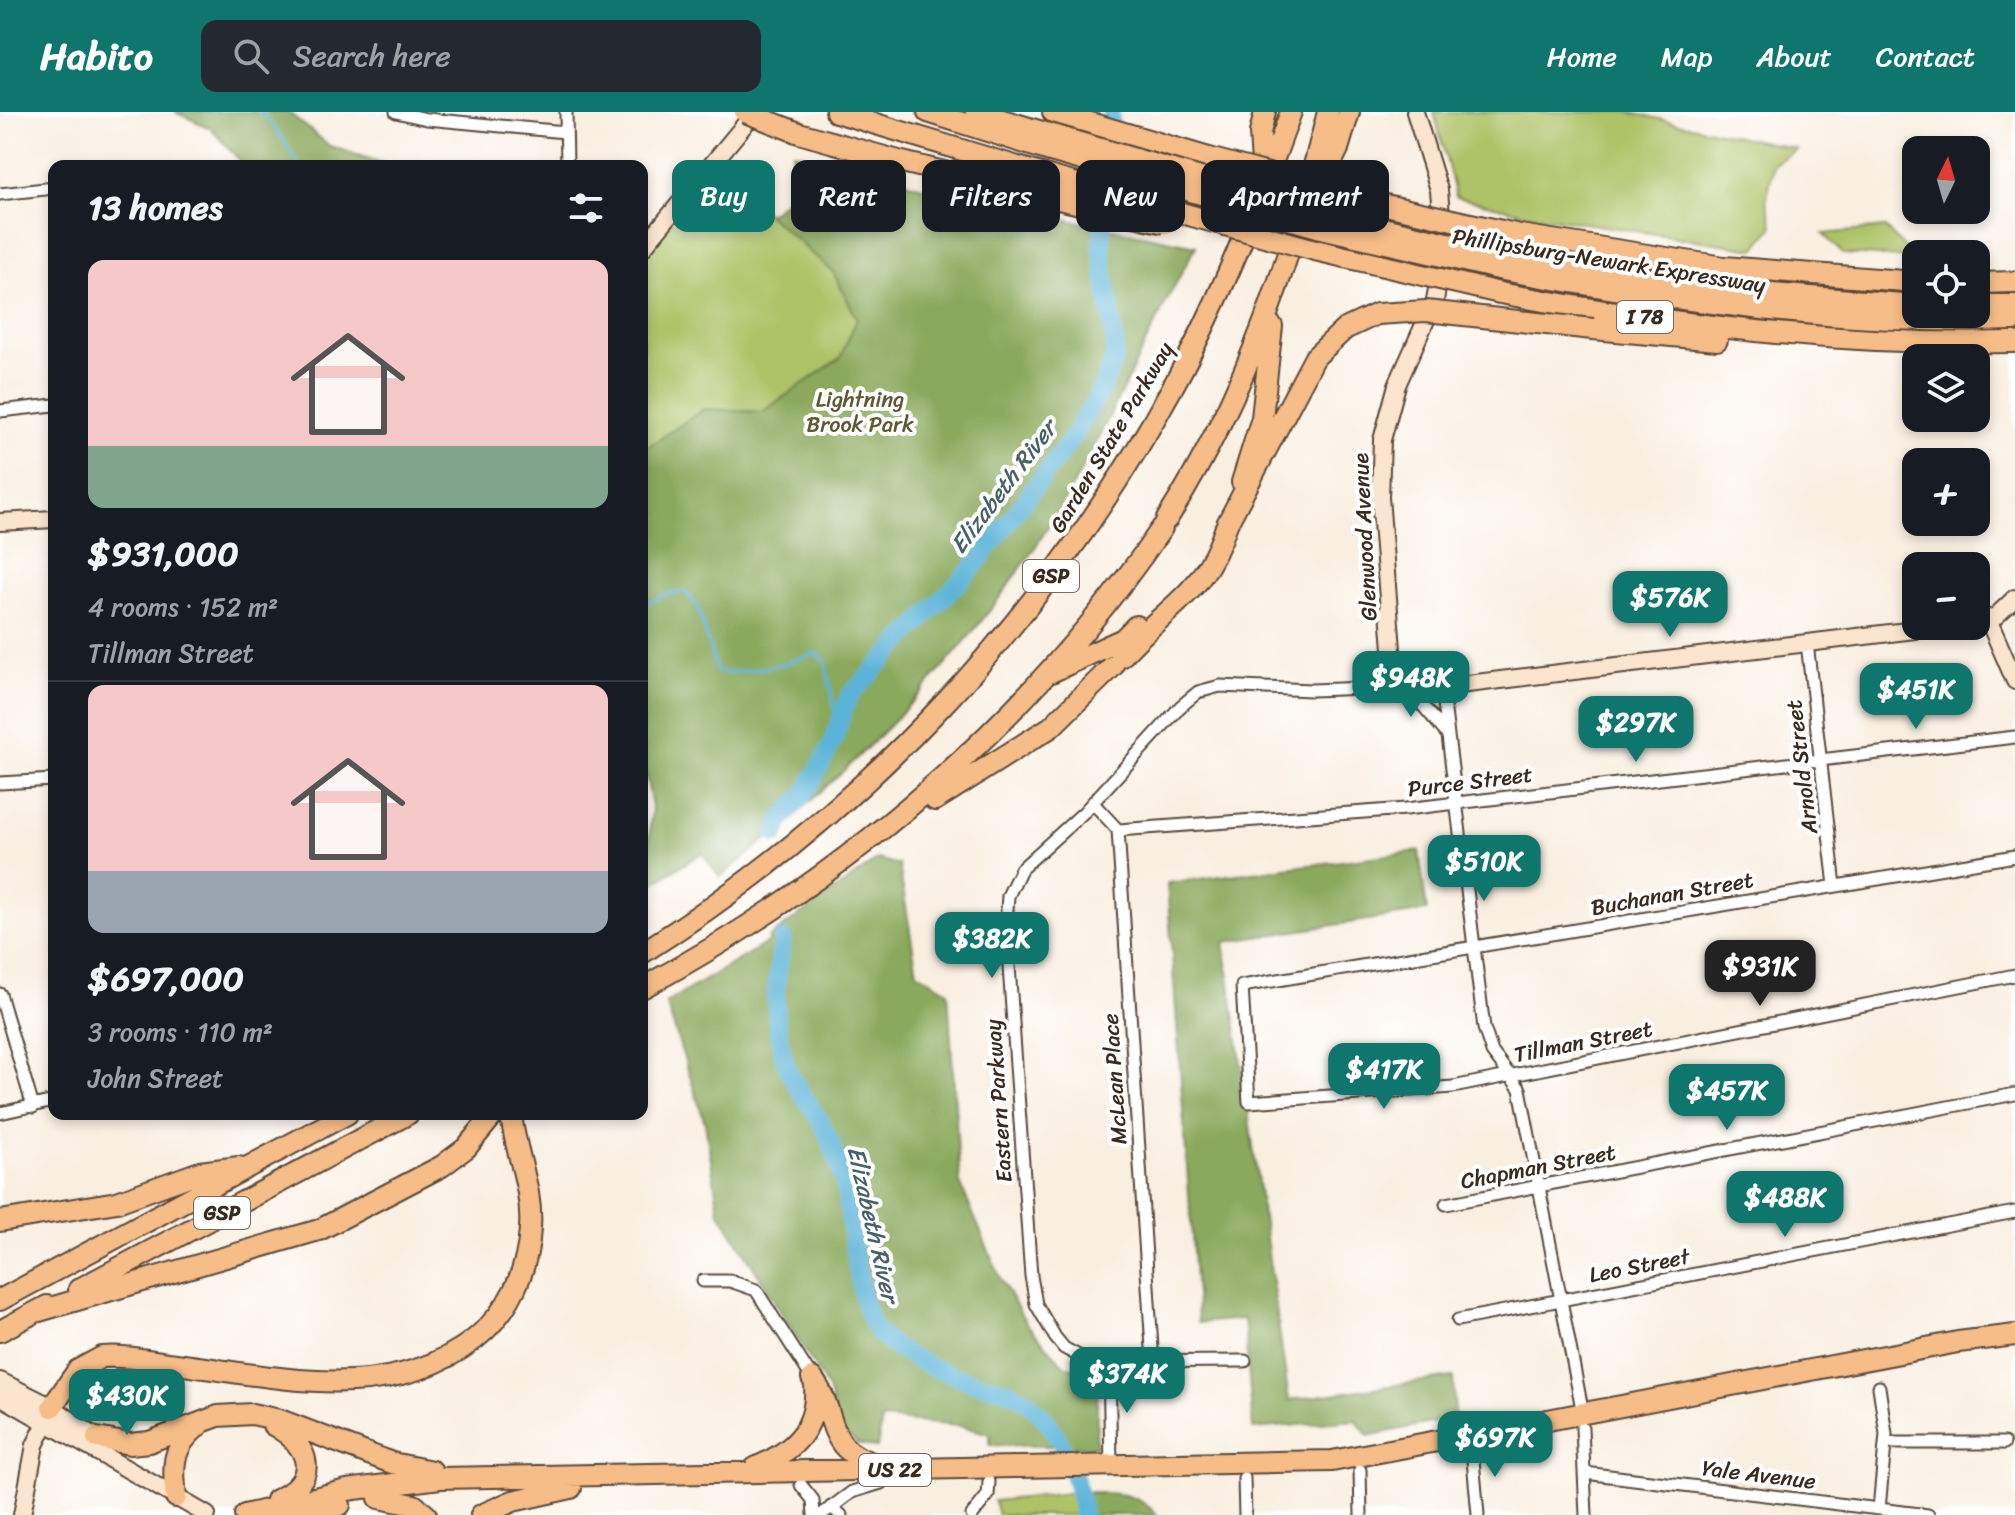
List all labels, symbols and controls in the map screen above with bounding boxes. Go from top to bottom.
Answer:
search box [201,20,761,92]
text: Habito [40,23,153,90]
text: Search here [293,29,451,83]
text: Home [1547,32,1617,81]
text: Map [1661,32,1712,81]
text: About [1756,32,1832,81]
text: Contact [1876,32,1975,81]
icon: search [229,34,273,78]
north arrow [1902,136,1990,224]
map controls [1902,136,1990,640]
chip: Buy [672,160,775,232]
chip: Rent [791,160,906,232]
chip: Filters [922,160,1060,232]
chip: New [1076,160,1185,232]
chip: Apartment [1201,160,1389,232]
text: 13 homes [88,178,223,238]
icon: filters [564,186,608,230]
street label: Phillipsburg-Newark Expressway [1450,216,1769,305]
button: locate [1902,240,1990,328]
road number: I 78 [1617,301,1673,333]
icon: home [276,312,420,456]
street label: Garden State Parkway [1039,333,1185,541]
button: layers [1902,344,1990,432]
park label: Lightning Brook Park [806,380,914,444]
water label: Elizabeth River [939,408,1070,563]
button: + [1902,448,1990,536]
street label: Glenwood Avenue [1341,452,1388,622]
text: $931,000 [88,524,239,584]
button: − [1902,552,1990,640]
road number: GSP [1023,560,1079,592]
pin: $576K [1614,571,1726,639]
text: $576K [1631,574,1709,620]
text: 4 rooms · 152 m² [88,584,278,630]
text: Tillman Street [88,630,254,676]
pin: $948K [1355,651,1467,719]
text: $948K [1370,654,1452,700]
pin: $451K [1860,663,1972,731]
text: $451K [1878,666,1954,712]
pin: $297K [1580,696,1692,764]
street label: Arnold Street [1774,697,1829,837]
text: $297K [1596,699,1676,745]
icon: home [276,737,420,881]
street label: Purce Street [1405,754,1535,808]
pin: $510K [1428,835,1540,903]
text: $510K [1446,838,1522,884]
street label: Buchanan Street [1588,860,1757,927]
pin: $382K [936,912,1048,980]
text: $382K [953,915,1031,961]
pin: $931K [1704,940,1816,1008]
text: $931K [1723,943,1797,989]
text: $697,000 [88,949,244,1009]
text: 3 rooms · 110 m² [88,1009,273,1055]
street label: Tillman Street [1510,1009,1656,1074]
street label: McLean Place [1090,1012,1139,1146]
street label: Eastern Parkway [973,1017,1024,1184]
pin: $417K [1328,1043,1440,1111]
text: $417K [1346,1046,1422,1092]
text: John Street [88,1055,223,1101]
pin: $457K [1671,1064,1783,1132]
text: $457K [1687,1067,1767,1113]
street label: Chapman Street [1457,1132,1619,1201]
water label: Elizabeth River [835,1142,912,1310]
pin: $488K [1729,1171,1841,1239]
text: $488K [1745,1174,1825,1220]
road number: GSP [194,1197,250,1229]
street label: Leo Street [1586,1236,1694,1294]
pin: $374K [1071,1347,1183,1415]
text: $374K [1088,1350,1166,1396]
pin: $430K [71,1369,183,1437]
text: $430K [87,1372,167,1418]
pin: $697K [1439,1411,1551,1479]
text: $697K [1456,1414,1534,1460]
street label: Yale Avenue [1700,1448,1818,1501]
road number: US 22 [859,1454,931,1486]

